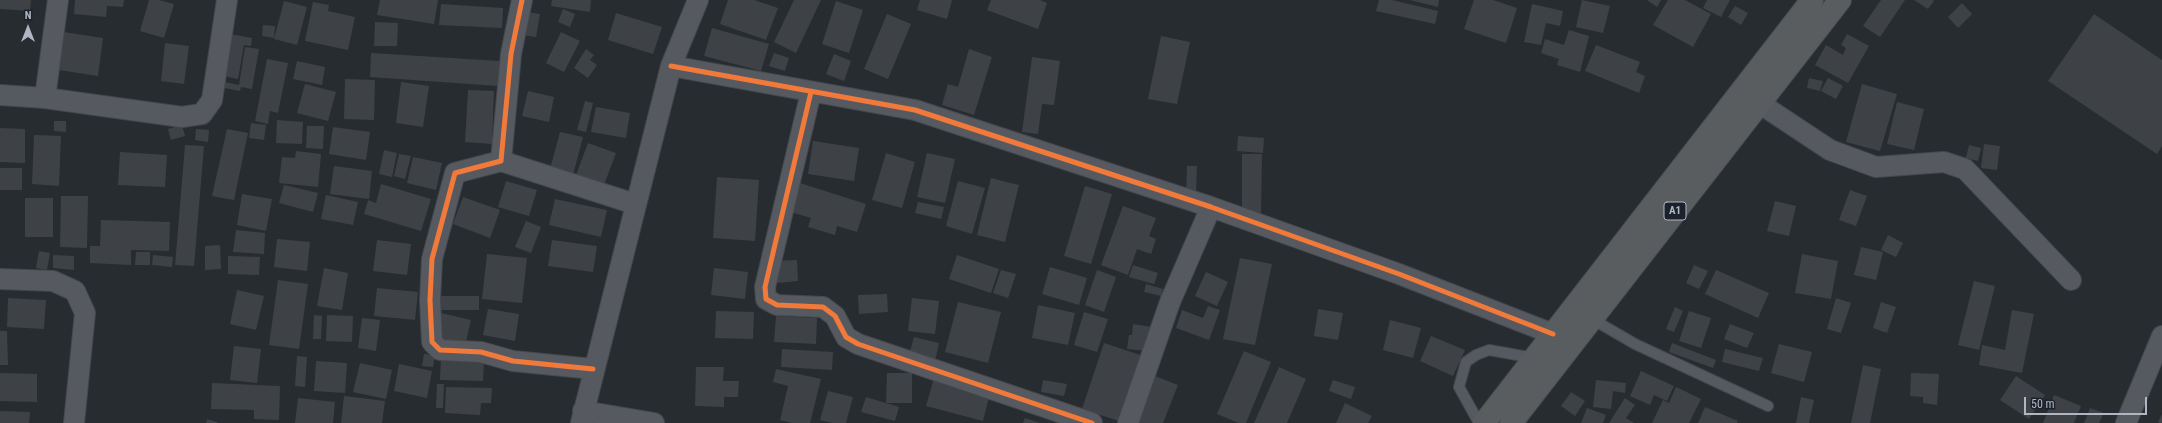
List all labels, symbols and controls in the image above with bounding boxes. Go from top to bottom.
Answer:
north arrow [8,8,48,48]
text: N [25,9,31,22]
road number: A1 [1664,202,1686,220]
scale bar [2026,389,2149,415]
text: 50 m [2031,397,2055,411]

